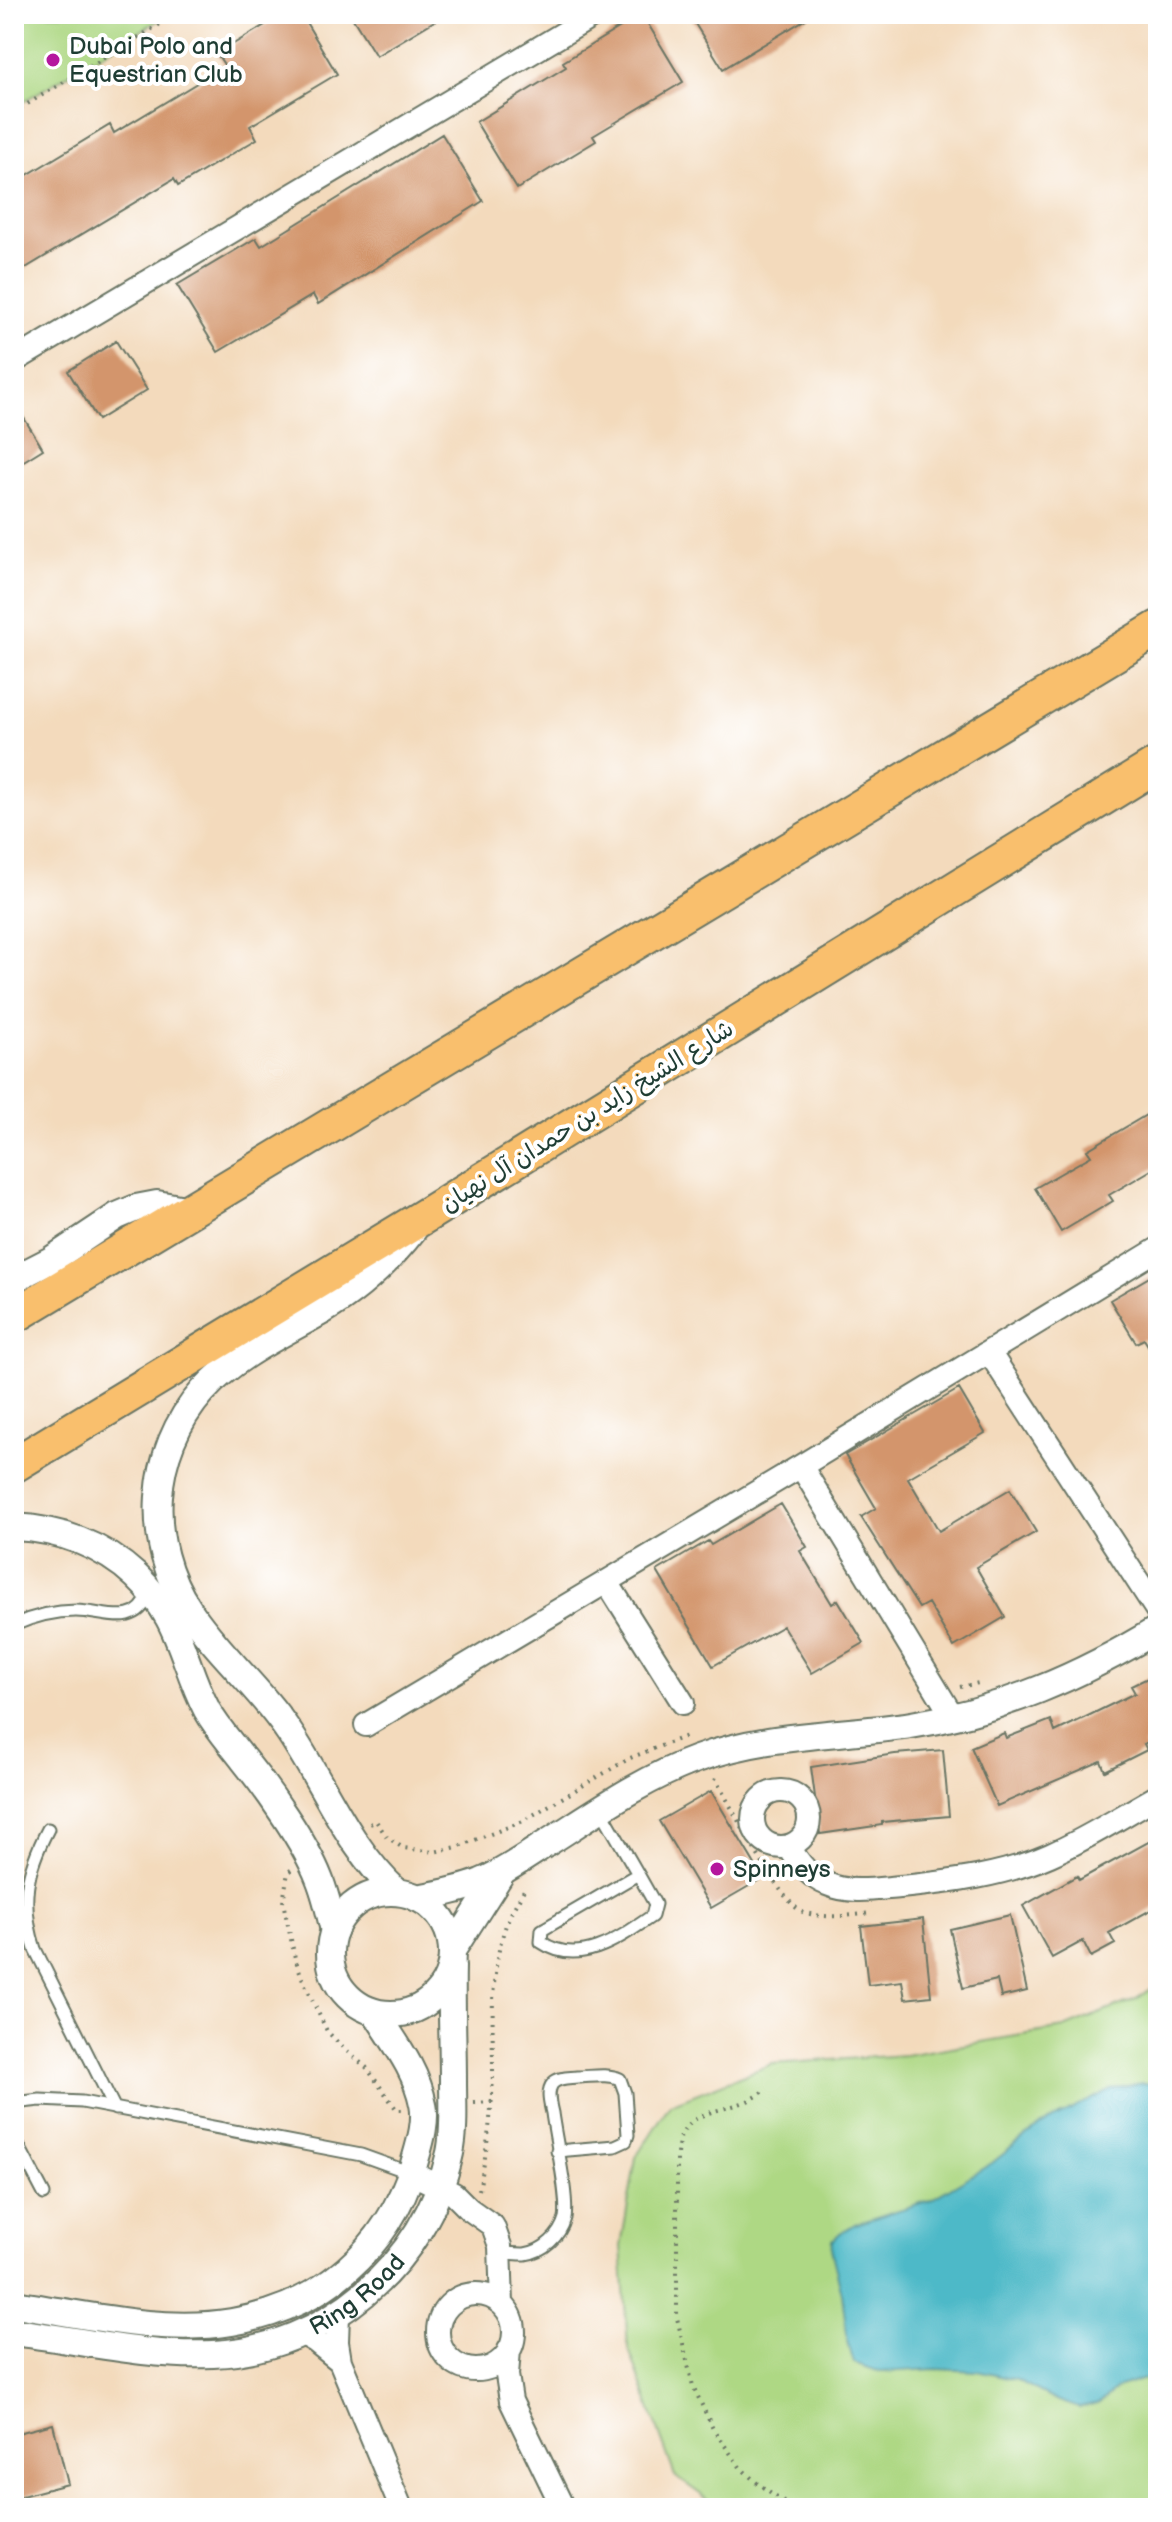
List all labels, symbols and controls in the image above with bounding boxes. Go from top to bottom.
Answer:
place label: Dubai Polo and Equestrian Club [69,32,243,89]
marker: Dubai Polo and Equestrian Club [44,51,62,69]
street label: شارع الشيخ زايد بن حمدان آل نهيان [436,1014,740,1220]
place label: Spinneys [733,1855,831,1884]
marker: Spinneys [708,1860,726,1878]
street label: Ring Road [305,2248,411,2342]

